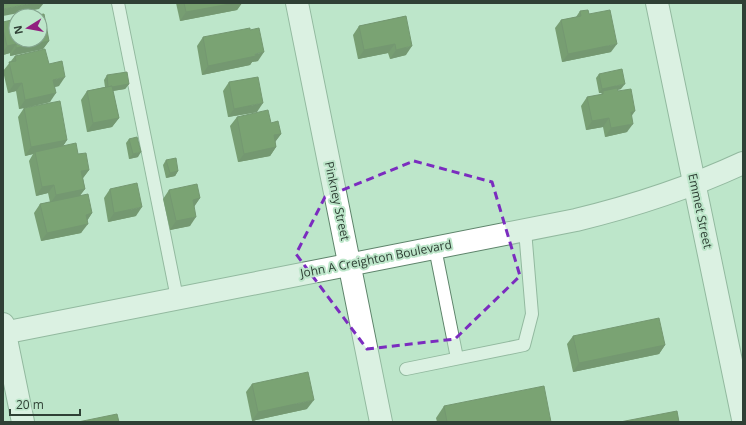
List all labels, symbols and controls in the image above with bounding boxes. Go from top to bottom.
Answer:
north arrow [8,8,48,48]
text: N [9,24,26,36]
street label: Pinkney Street [321,160,354,242]
street label: Emmet Street [684,172,717,250]
street label: John A Creighton Boulevard [298,235,453,282]
scale bar [10,391,80,417]
text: 20 m [16,396,44,413]

